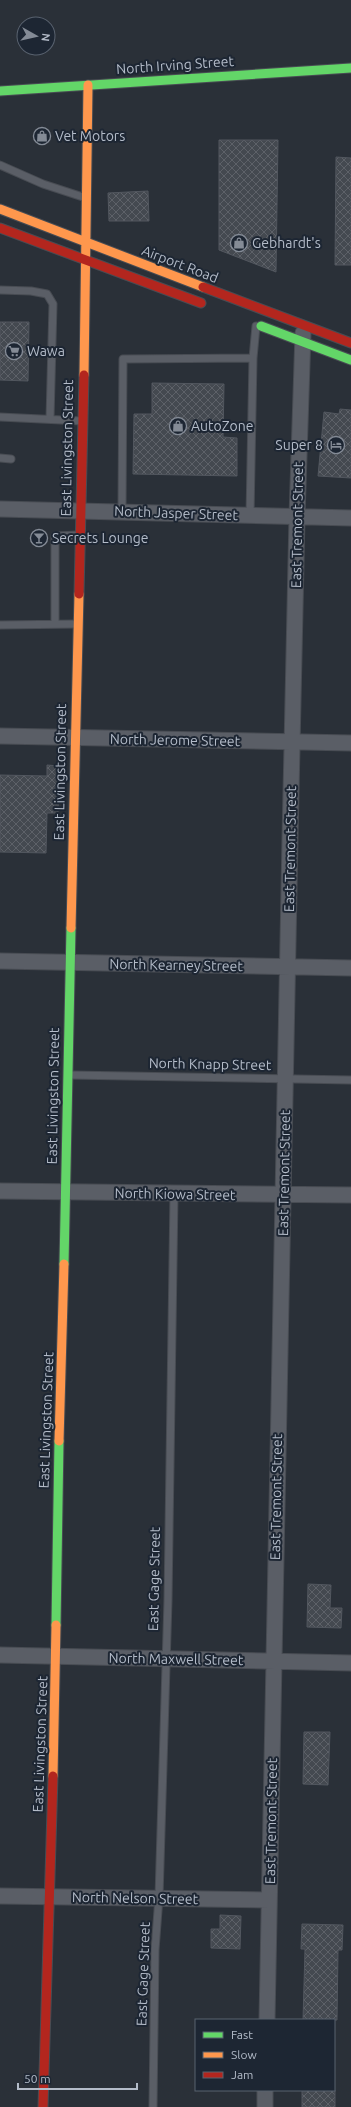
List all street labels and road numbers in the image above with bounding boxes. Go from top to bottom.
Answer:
street label: North Irving Street [116,53,235,77]
street label: Airport Road [140,242,220,286]
street label: East Livingston Street [58,379,76,516]
street label: East Tremont Street [288,461,306,588]
street label: North Jasper Street [114,503,239,523]
street label: East Livingston Street [51,703,69,840]
street label: North Jerome Street [110,731,241,749]
street label: East Tremont Street [281,785,299,912]
street label: North Kearney Street [109,956,243,974]
street label: East Livingston Street [44,1027,62,1164]
street label: North Knapp Street [149,1055,272,1073]
street label: East Tremont Street [275,1109,293,1236]
street label: North Kiowa Street [114,1185,236,1203]
street label: East Livingston Street [36,1351,56,1489]
street label: East Tremont Street [267,1433,285,1560]
street label: East Gage Street [145,1526,163,1631]
street label: North Maxwell Street [108,1650,244,1668]
street label: East Livingston Street [30,1675,50,1813]
street label: East Tremont Street [262,1757,280,1884]
street label: North Nelson Street [72,1889,199,1907]
street label: East Gage Street [133,1921,153,2026]

